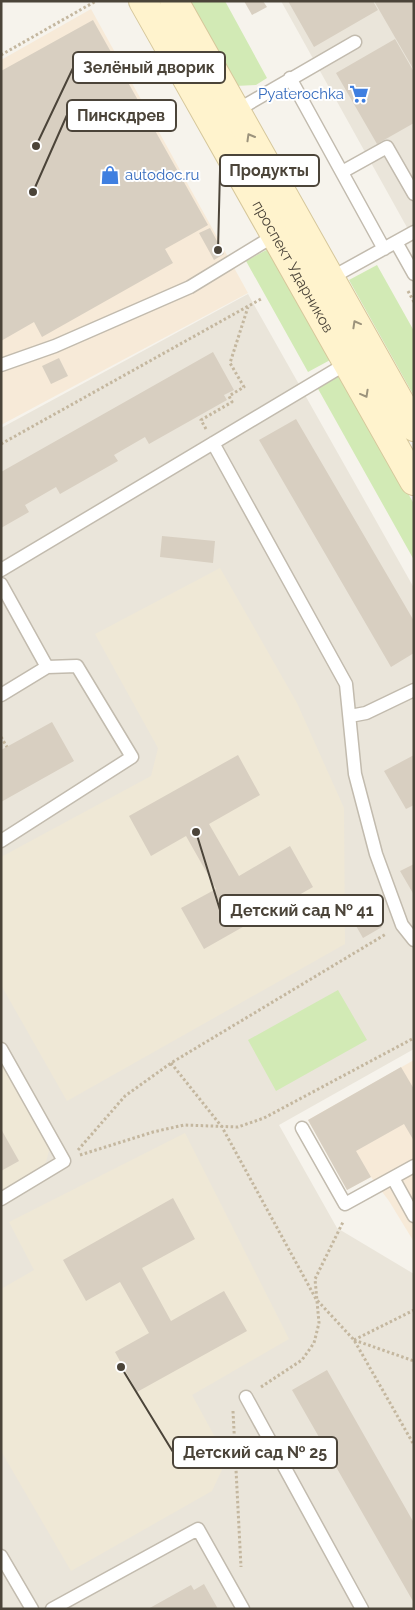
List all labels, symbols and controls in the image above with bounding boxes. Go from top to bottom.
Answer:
callout: Зелёный дворик [73,52,225,83]
text: Зелёный дворик [83,58,215,77]
supermarket icon: Pyaterochka [348,83,370,105]
place label: Pyaterochka [258,85,344,103]
callout: Пинскдрев [67,100,176,131]
text: Пинскдрев [77,106,165,125]
one-way arrow [247,133,257,142]
callout: Продукты [220,155,319,186]
text: Продукты [229,161,309,180]
shop icon: autodoc.ru [99,164,121,186]
place label: autodoc.ru [125,166,199,184]
street label: проспект Ударников [249,197,337,336]
one-way arrow [352,320,362,329]
one-way arrow [359,389,369,398]
callout: Детский сад № 41 [220,895,383,926]
text: Детский сад № 41 [230,901,374,920]
callout: Детский сад № 25 [173,1437,337,1468]
text: Детский сад № 25 [183,1443,327,1462]

